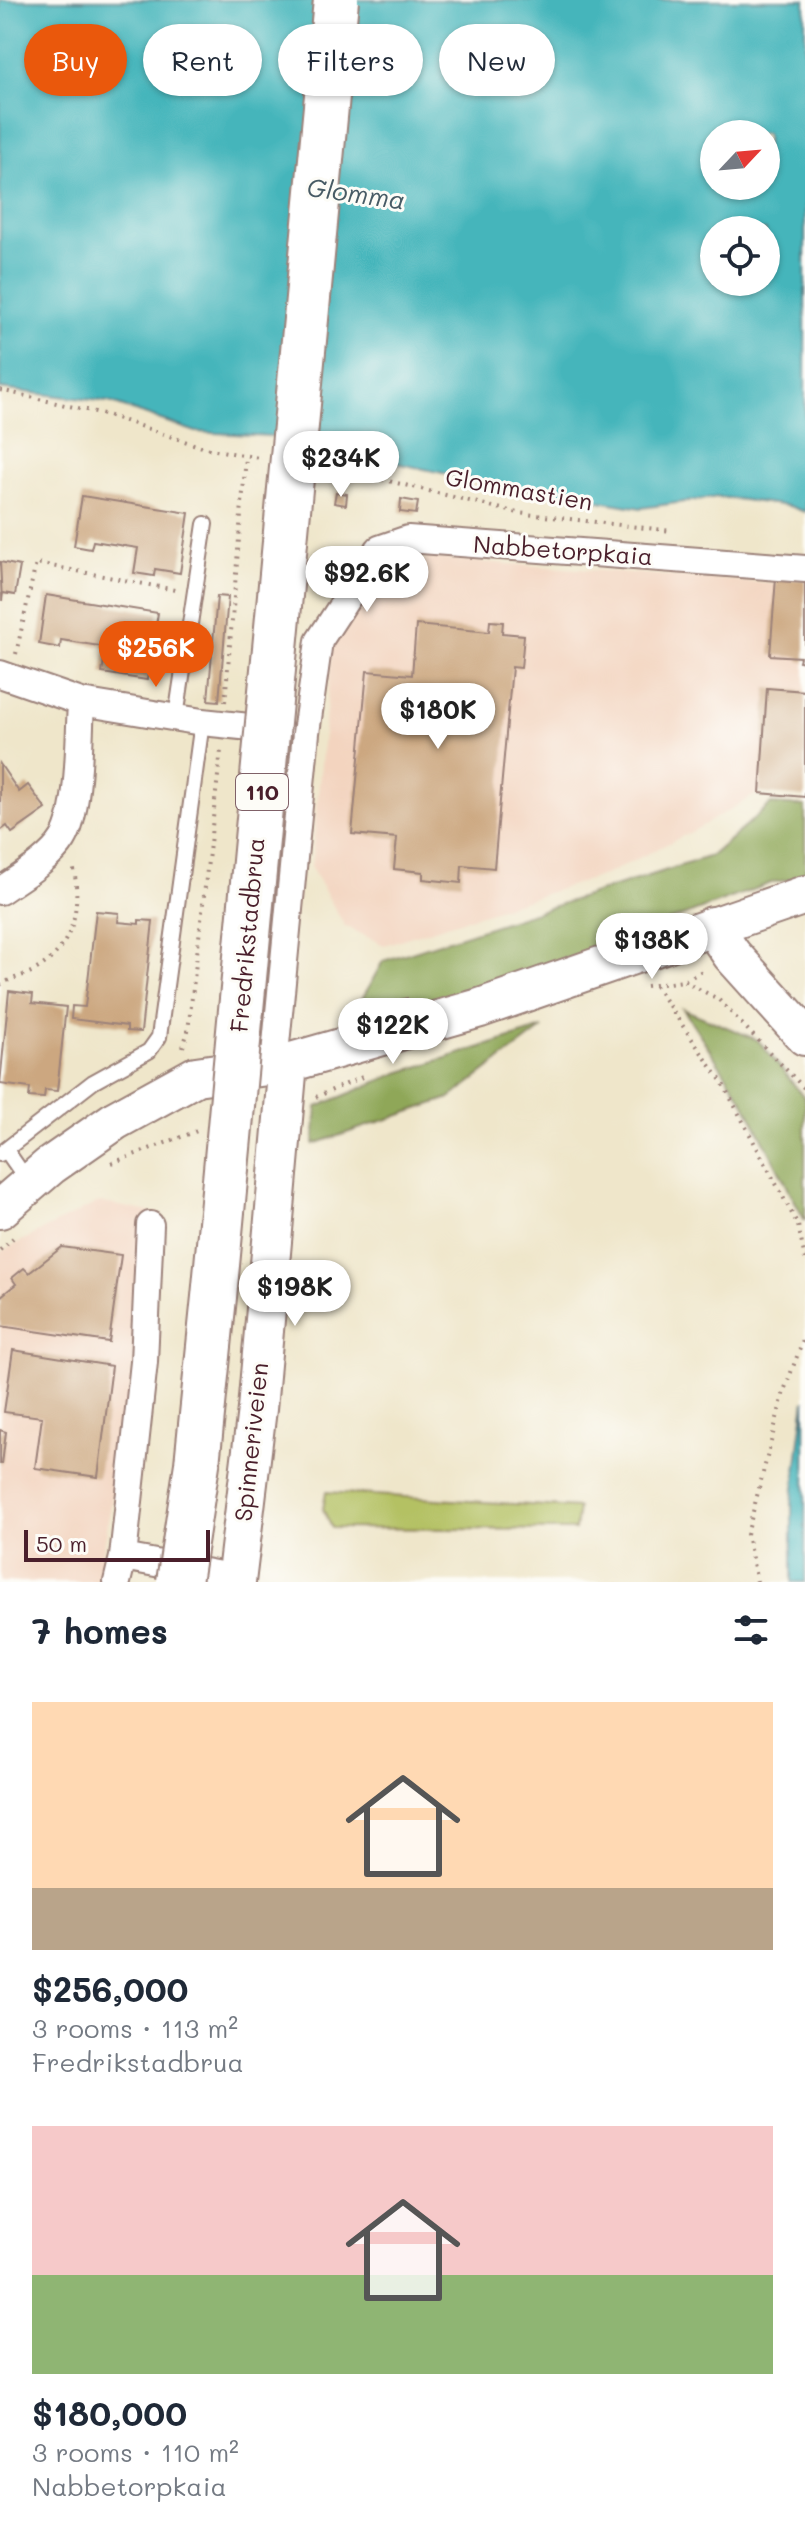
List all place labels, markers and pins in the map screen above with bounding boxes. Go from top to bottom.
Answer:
pin: $234K [285,431,397,499]
pin: $92.6K [302,546,432,614]
pin: $256K [100,621,212,689]
pin: $180K [382,683,494,751]
pin: $138K [596,913,708,981]
pin: $122K [337,998,449,1066]
pin: $198K [239,1260,351,1328]

